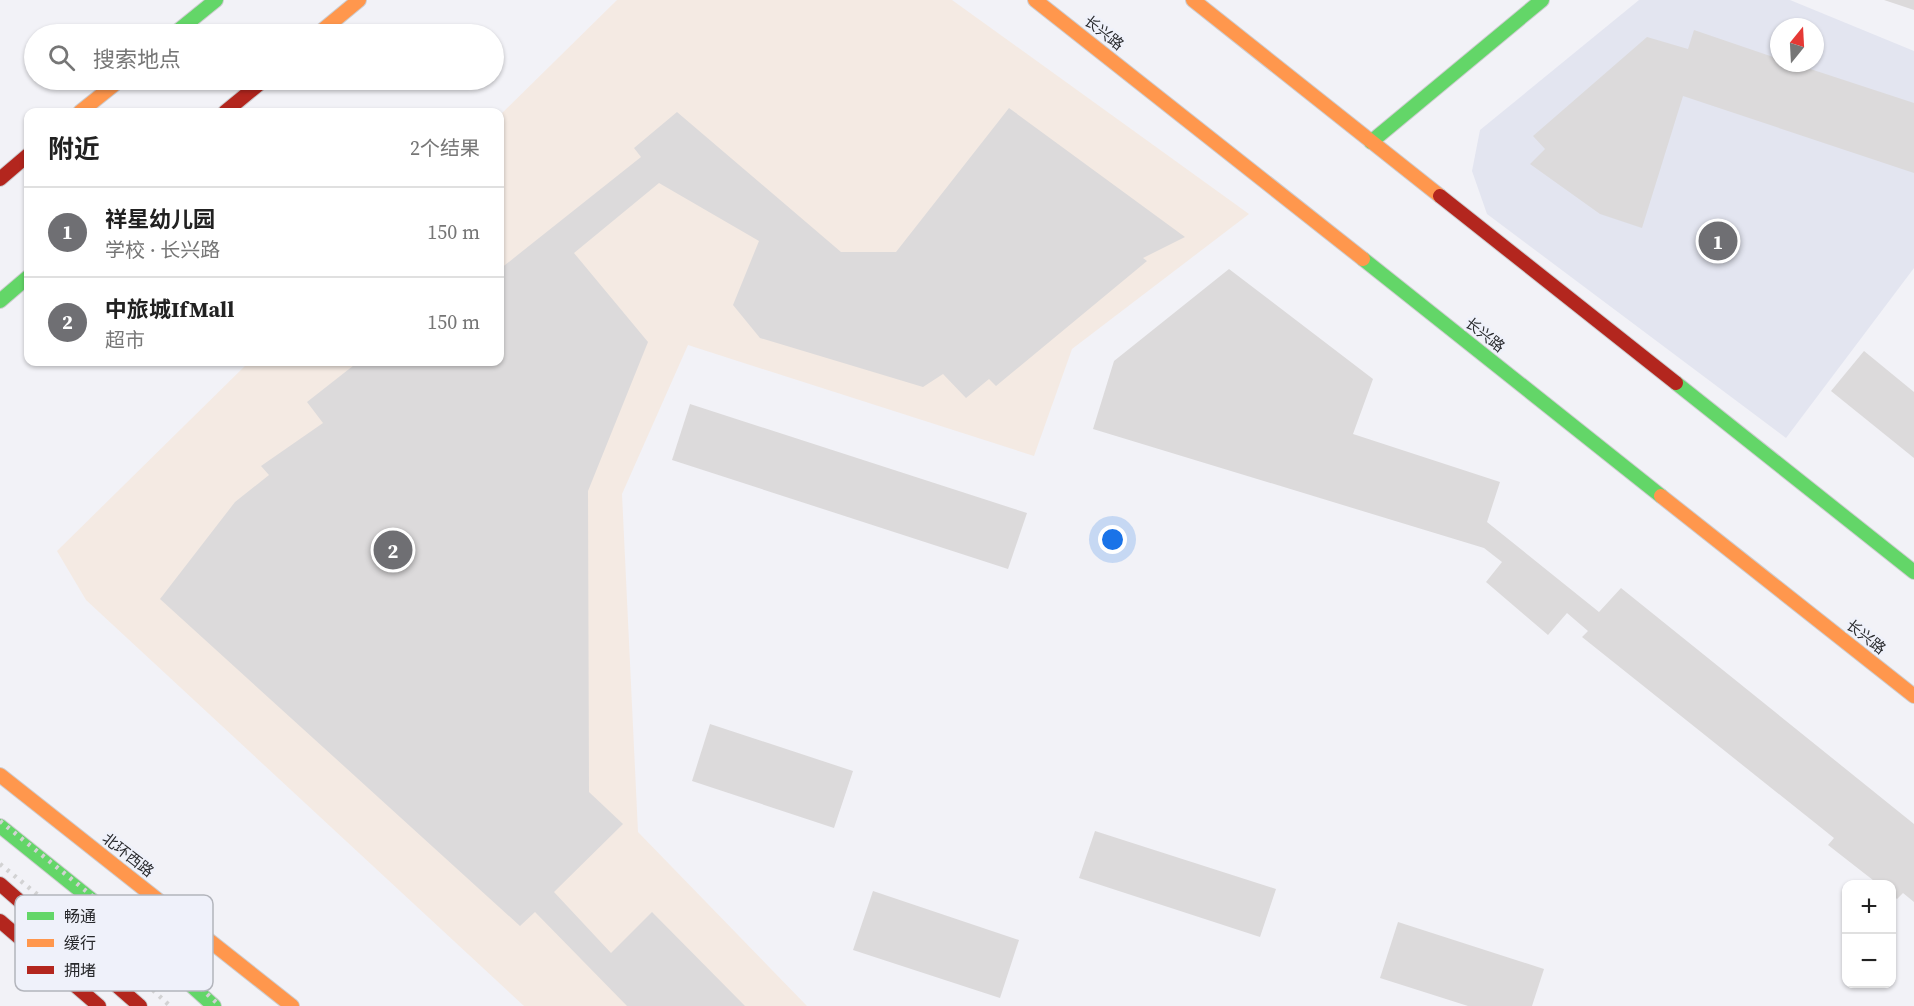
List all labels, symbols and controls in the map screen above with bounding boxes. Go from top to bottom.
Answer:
street label: 长兴路 [1080,10,1129,55]
north arrow [1770,18,1824,72]
search box [24,24,504,90]
icon: search [45,41,78,74]
text: 搜索地点 [93,44,181,74]
text: 附近 [48,131,100,167]
text: 2个结果 [410,134,480,162]
text: 祥星幼儿园 [105,204,215,234]
text: 1 [62,218,73,246]
text: 150 m [427,218,480,246]
pin: 1 [1698,218,1738,264]
text: 学校 · 长兴路 [105,236,220,264]
text: 中旅城IfMall [105,294,234,324]
text: 2 [62,308,73,336]
text: 150 m [427,308,480,336]
street label: 长兴路 [1461,312,1510,357]
text: 超市 [105,326,145,354]
your location [1098,525,1127,554]
pin: 2 [374,528,412,572]
street label: 长兴路 [1842,614,1891,659]
street label: 北环西路 [98,828,158,881]
map controls [1842,880,1896,988]
button: + [1842,880,1896,934]
legend [15,895,213,991]
text: 畅通 [64,905,96,927]
text: 缓行 [64,932,96,954]
button: − [1842,934,1896,988]
text: 拥堵 [64,959,96,981]

